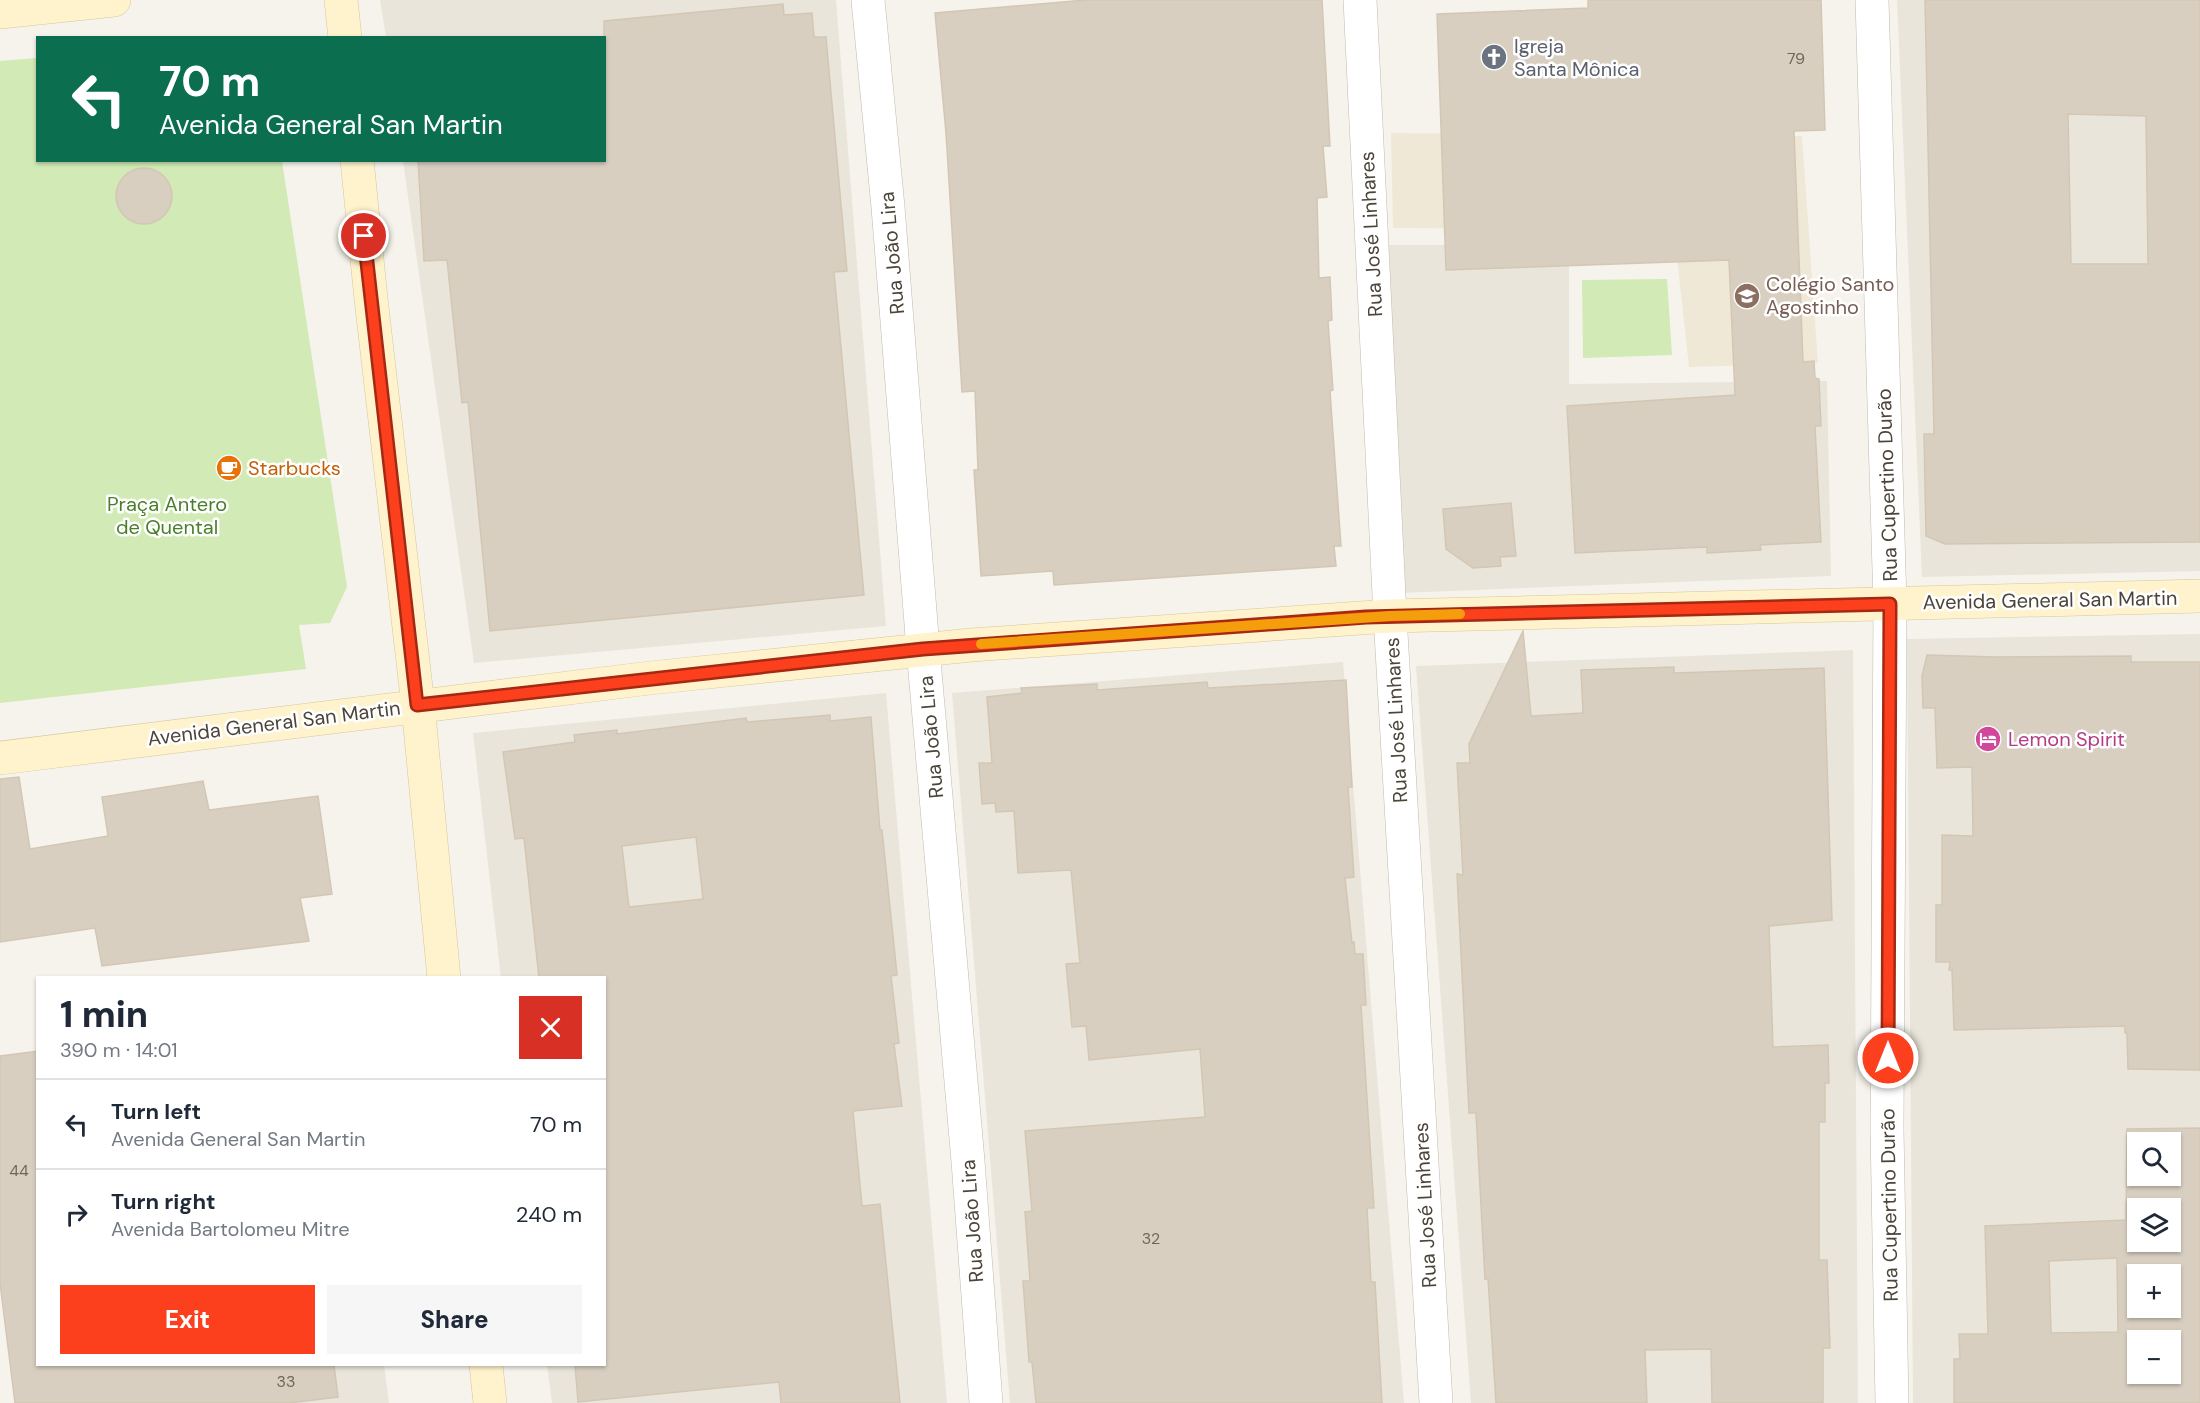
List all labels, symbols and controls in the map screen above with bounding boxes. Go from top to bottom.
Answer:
place label: Igreja Santa Mônica [1514,33,1639,82]
church icon: Igreja Santa Mônica [1479,42,1509,72]
house number: 79 [1787,48,1805,69]
text: 70 m [159,54,260,109]
icon: left [60,60,138,138]
text: Avenida General San Martin [159,107,503,142]
street label: Rua José Linhares [1354,151,1388,317]
street label: Rua João Lira [874,191,910,315]
pin [338,210,389,261]
icon: arrive [347,219,380,252]
place label: Colégio Santo Agostinho [1766,271,1894,320]
school or university icon: Colégio Santo Agostinho [1732,281,1762,311]
street label: Rua Cupertino Durão [1871,388,1903,582]
cafe icon: Starbucks [214,453,244,483]
place label: Starbucks [248,455,341,481]
park label: Praça Antero de Quental [107,491,227,540]
street label: Avenida General San Martin [1922,585,2178,615]
street label: Rua José Linhares [1379,637,1413,803]
street label: Rua João Lira [913,675,949,799]
street label: Avenida General San Martin [146,695,402,751]
hotel icon: Lemon Spirit [1973,724,2003,754]
place label: Lemon Spirit [2008,726,2125,752]
text: 1 min [60,991,148,1038]
button: close [519,996,582,1059]
position arrow [1856,1026,1920,1090]
text: 390 m · 14:01 [60,1037,178,1063]
text: Turn left [111,1097,201,1126]
icon: left [60,1108,93,1141]
street label: Rua Cupertino Durão [1874,1108,1904,1302]
text: 70 m [530,1110,582,1139]
street label: Rua José Linhares [1408,1122,1442,1288]
text: Avenida General San Martin [111,1126,366,1152]
map controls [2127,1132,2181,1384]
button: search [2127,1132,2181,1186]
street label: Rua João Lira [955,1159,989,1283]
house number: 44 [9,1160,29,1181]
text: Turn right [111,1187,216,1216]
icon: right [60,1198,93,1231]
button: layers [2127,1198,2181,1252]
text: 240 m [516,1200,582,1229]
text: Avenida Bartolomeu Mitre [111,1216,350,1242]
house number: 32 [1142,1228,1160,1249]
button: + [2127,1264,2181,1318]
button: Exit [60,1285,315,1354]
button: Share [327,1285,582,1354]
button: − [2127,1330,2181,1384]
house number: 33 [277,1371,295,1392]

